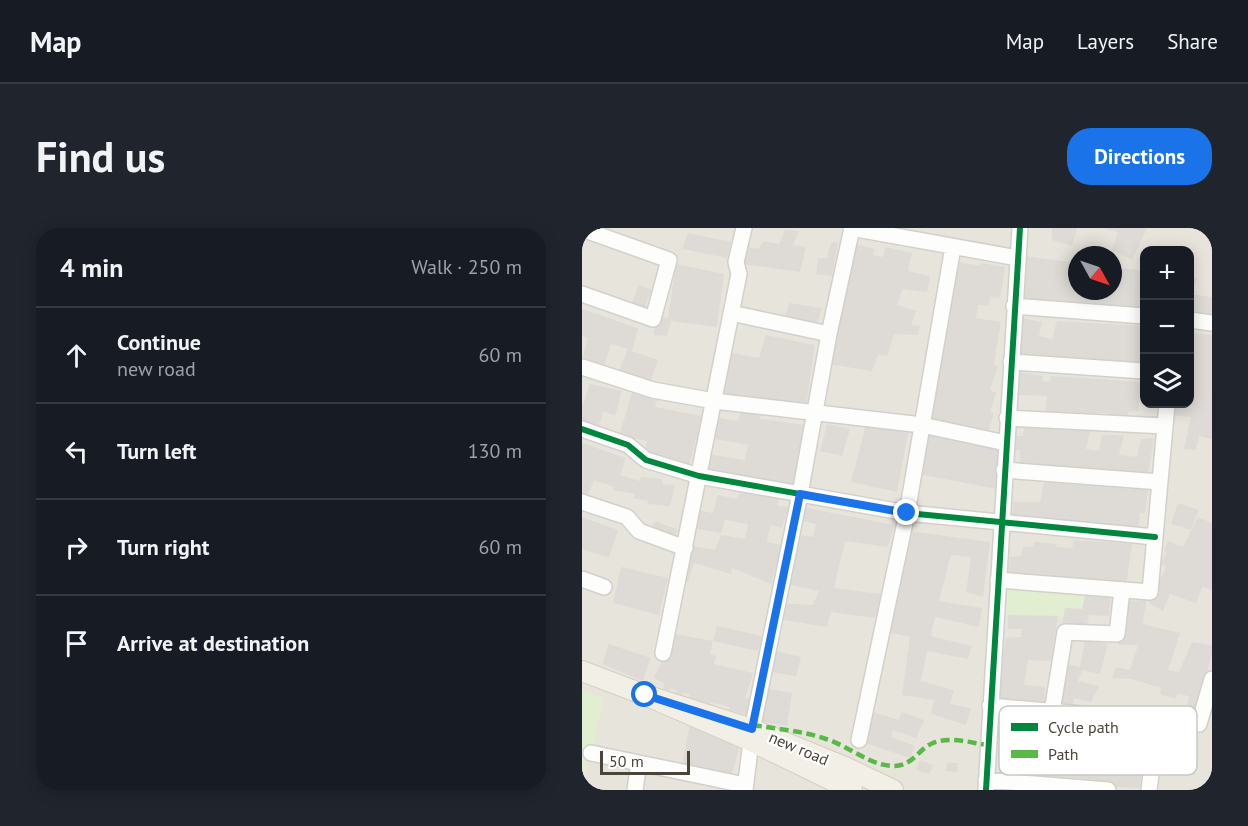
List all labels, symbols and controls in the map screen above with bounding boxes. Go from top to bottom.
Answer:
text: Map [30,23,81,60]
text: Map [1006,28,1044,55]
text: Layers [1077,28,1134,55]
text: Share [1167,28,1218,55]
button: Directions [1067,128,1212,185]
text: Find us [36,129,165,184]
north arrow [1068,246,1122,300]
map controls [1140,246,1194,408]
button: + [1140,246,1194,300]
text: 4 min [60,251,123,284]
text: Walk · 250 m [411,254,522,280]
button: − [1140,300,1194,354]
text: Continue [117,328,201,356]
icon: ahead [60,339,93,372]
text: 60 m [479,342,522,368]
button: layers [1140,354,1194,408]
text: new road [117,356,196,382]
icon: left [60,435,93,468]
text: Turn left [117,437,197,465]
text: 130 m [468,438,522,464]
route end [893,499,919,525]
icon: right [60,531,93,564]
text: Turn right [117,533,209,561]
text: 60 m [479,534,522,560]
icon: arrive [60,627,93,660]
text: Arrive at destination [117,629,309,657]
route start [631,681,657,707]
legend [999,706,1197,775]
text: Cycle path [1048,717,1119,737]
street label: new road [766,727,832,769]
text: Path [1048,744,1079,764]
scale bar [600,748,690,776]
text: 50 m [609,751,644,771]

